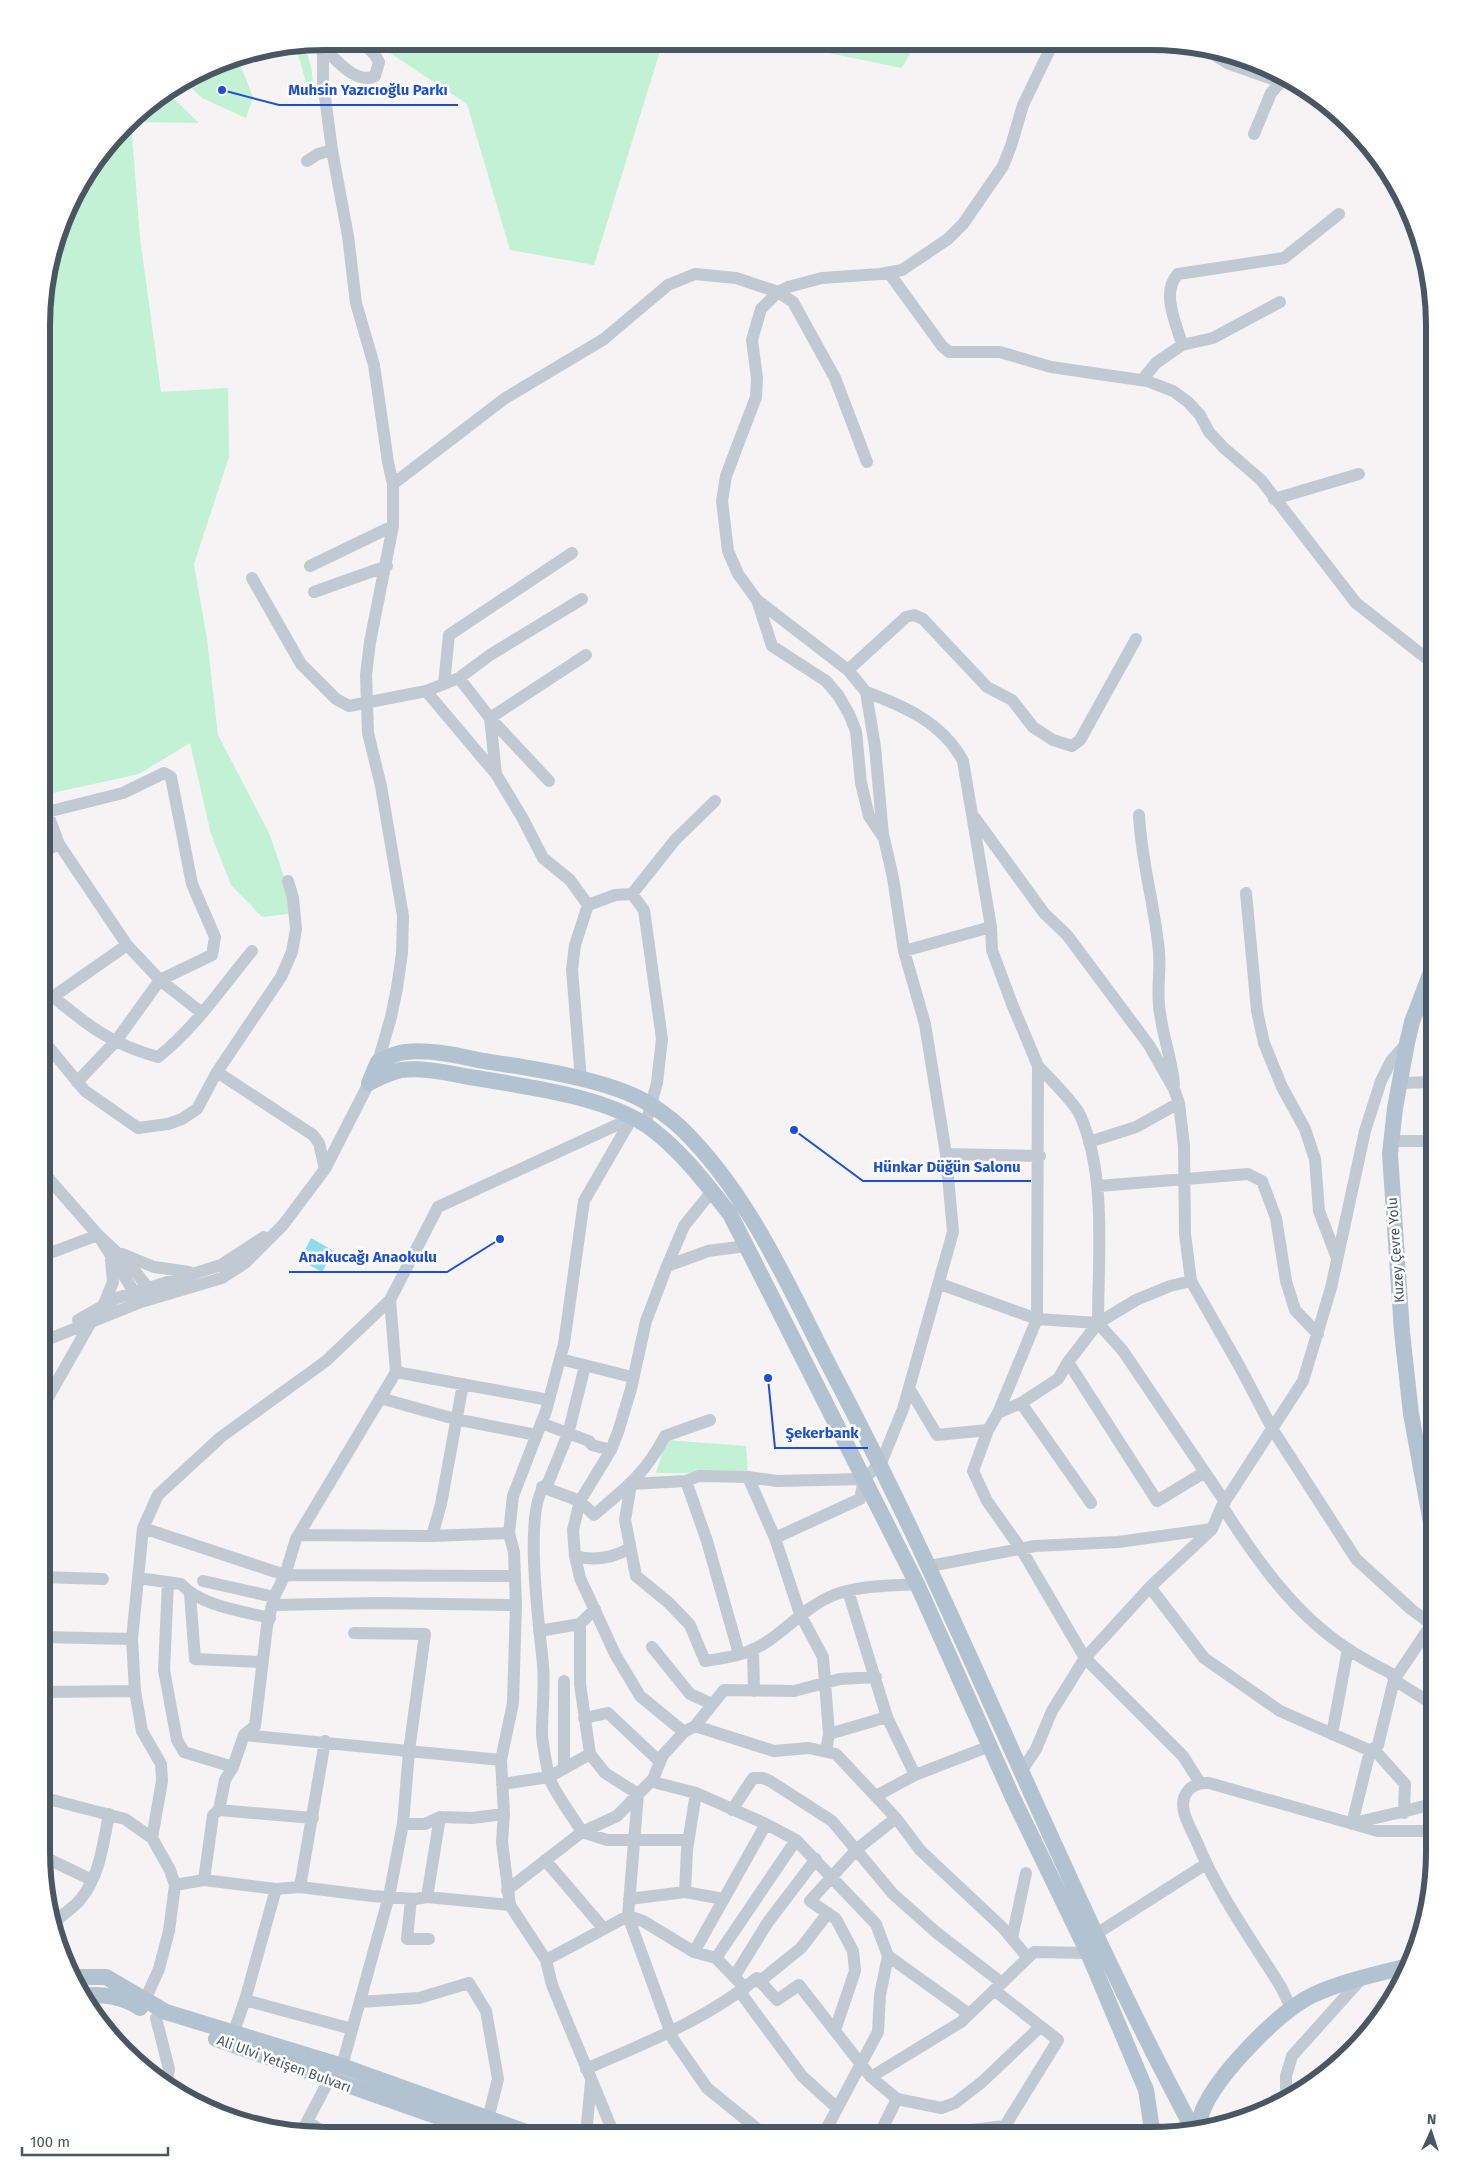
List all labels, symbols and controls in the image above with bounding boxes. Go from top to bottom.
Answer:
callout: Muhsin Yazıcıoğlu Parkı [279,75,458,105]
text: Muhsin Yazıcıoğlu Parkı [288,81,448,99]
callout: Hünkar Düğün Salonu [863,1151,1031,1181]
text: Hünkar Düğün Salonu [873,1158,1021,1176]
street label: Kuzey Çevre Yolu [1384,1196,1408,1304]
callout: Anakucağı Anaokulu [289,1242,447,1272]
text: Anakucağı Anaokulu [298,1248,437,1266]
callout: Şekerbank [775,1418,868,1448]
text: Şekerbank [785,1424,859,1443]
street label: Ali Ulvi Yetişen Bulvarı [215,2032,353,2096]
north arrow [1406,2107,1456,2157]
text: N [1427,2111,1437,2128]
scale bar [22,2124,169,2156]
text: 100 m [30,2133,70,2151]

